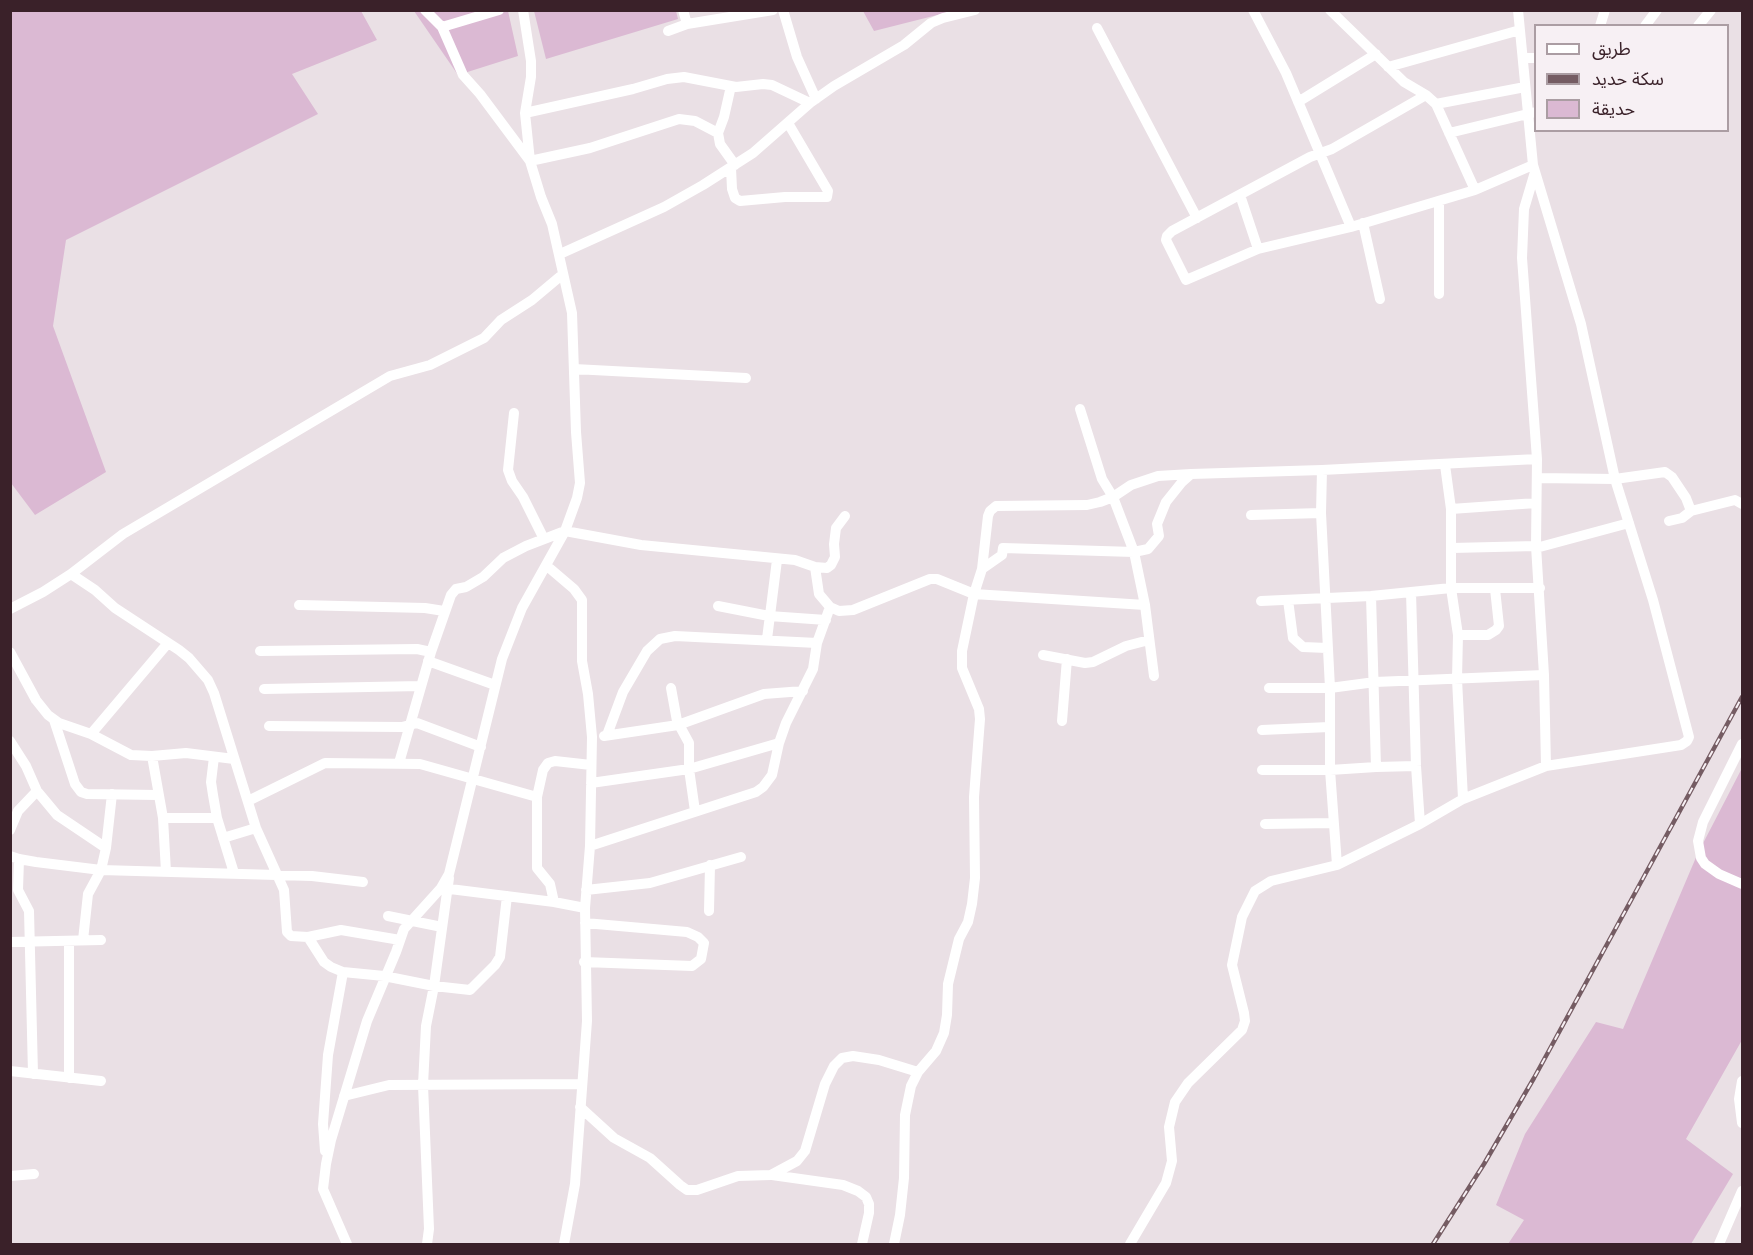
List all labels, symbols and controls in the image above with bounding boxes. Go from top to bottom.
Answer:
legend [1534,24,1729,132]
text: طريق [1592,38,1631,60]
text: سكة حديد [1592,68,1664,90]
text: حديقة [1592,98,1635,120]

